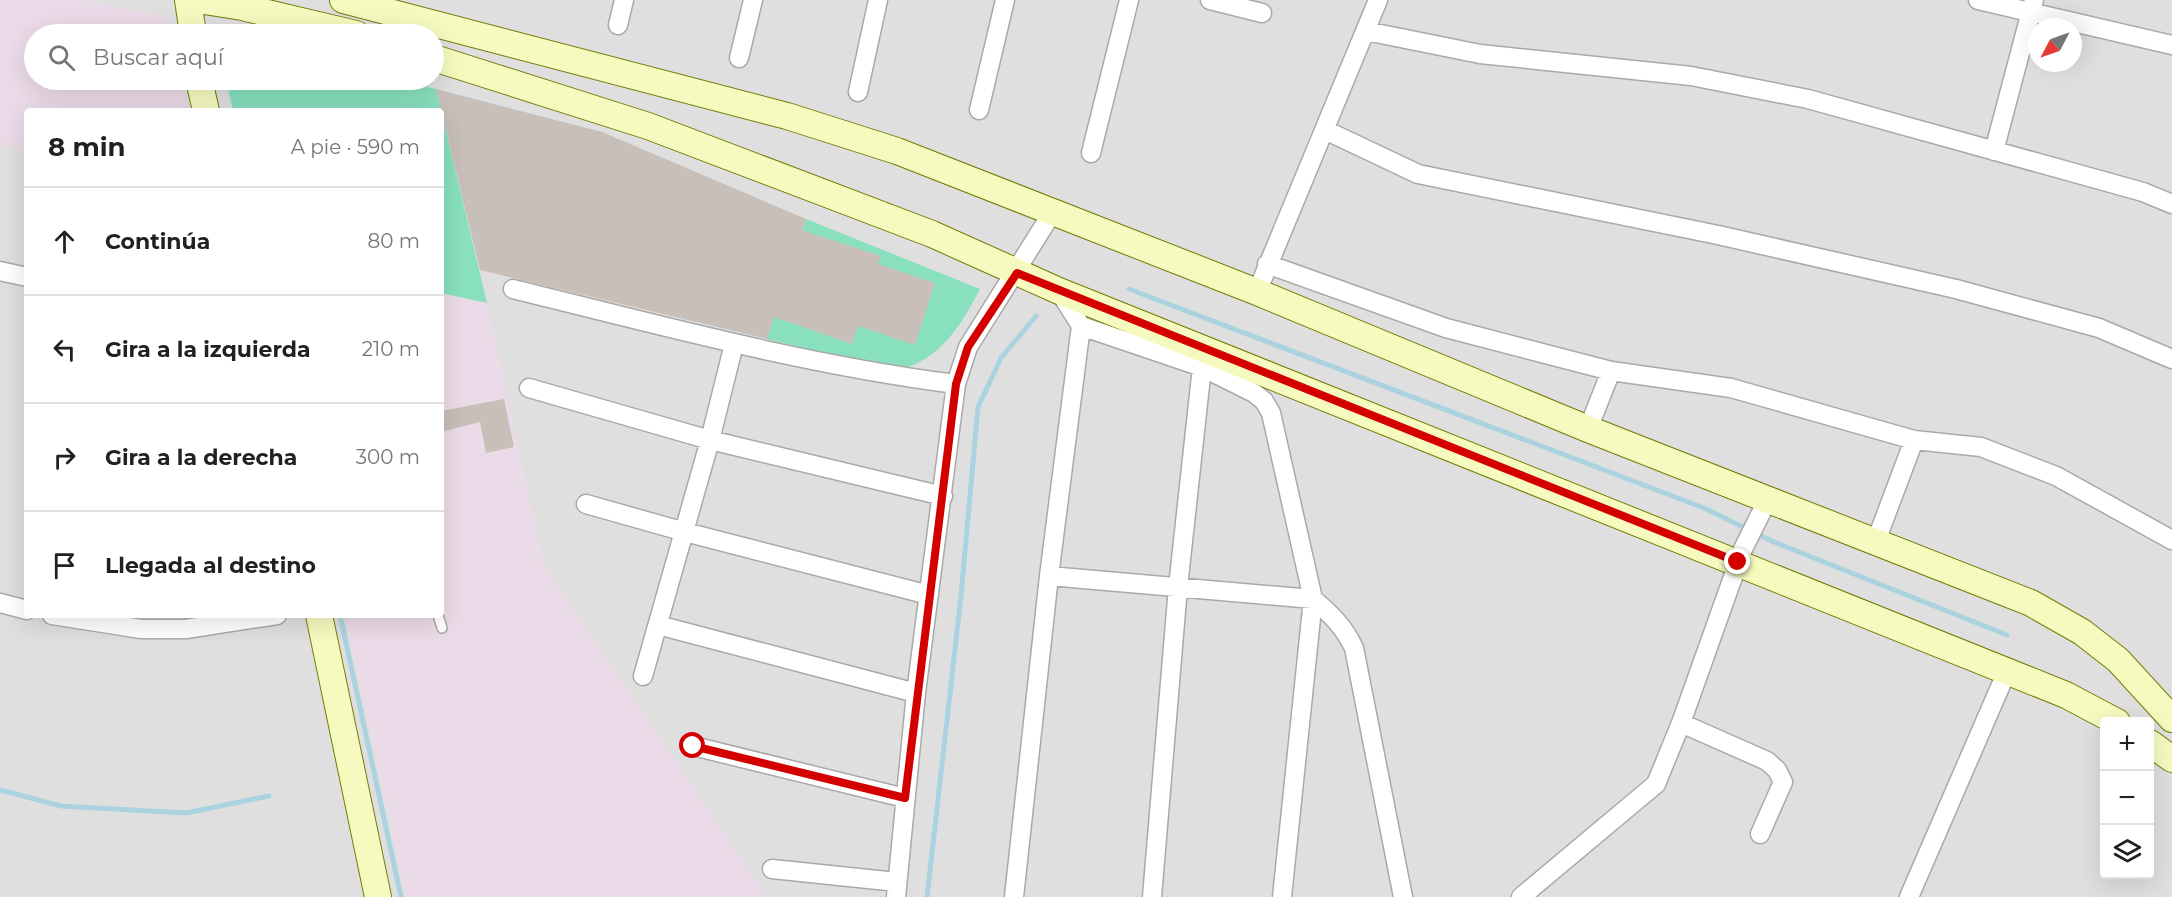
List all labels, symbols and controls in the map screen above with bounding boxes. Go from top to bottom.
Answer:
north arrow [2028,18,2082,72]
search box [24,24,444,90]
icon: search [45,41,78,74]
text: Buscar aquí [93,44,224,71]
text: 8 min [48,131,126,163]
text: A pie · 590 m [291,135,420,159]
icon: ahead [48,225,81,258]
text: Continúa [105,228,210,255]
text: 80 m [368,229,420,253]
icon: left [48,333,81,366]
text: Gira a la izquierda [105,336,311,363]
text: 210 m [362,337,420,361]
icon: right [48,441,81,474]
text: Gira a la derecha [105,444,297,471]
text: 300 m [356,445,420,469]
route end [1724,548,1750,574]
icon: arrive [48,549,81,582]
text: Llegada al destino [105,552,316,579]
map controls [2100,717,2154,879]
button: + [2100,717,2154,771]
route start [679,732,705,758]
button: − [2100,771,2154,825]
button: layers [2100,825,2154,879]

